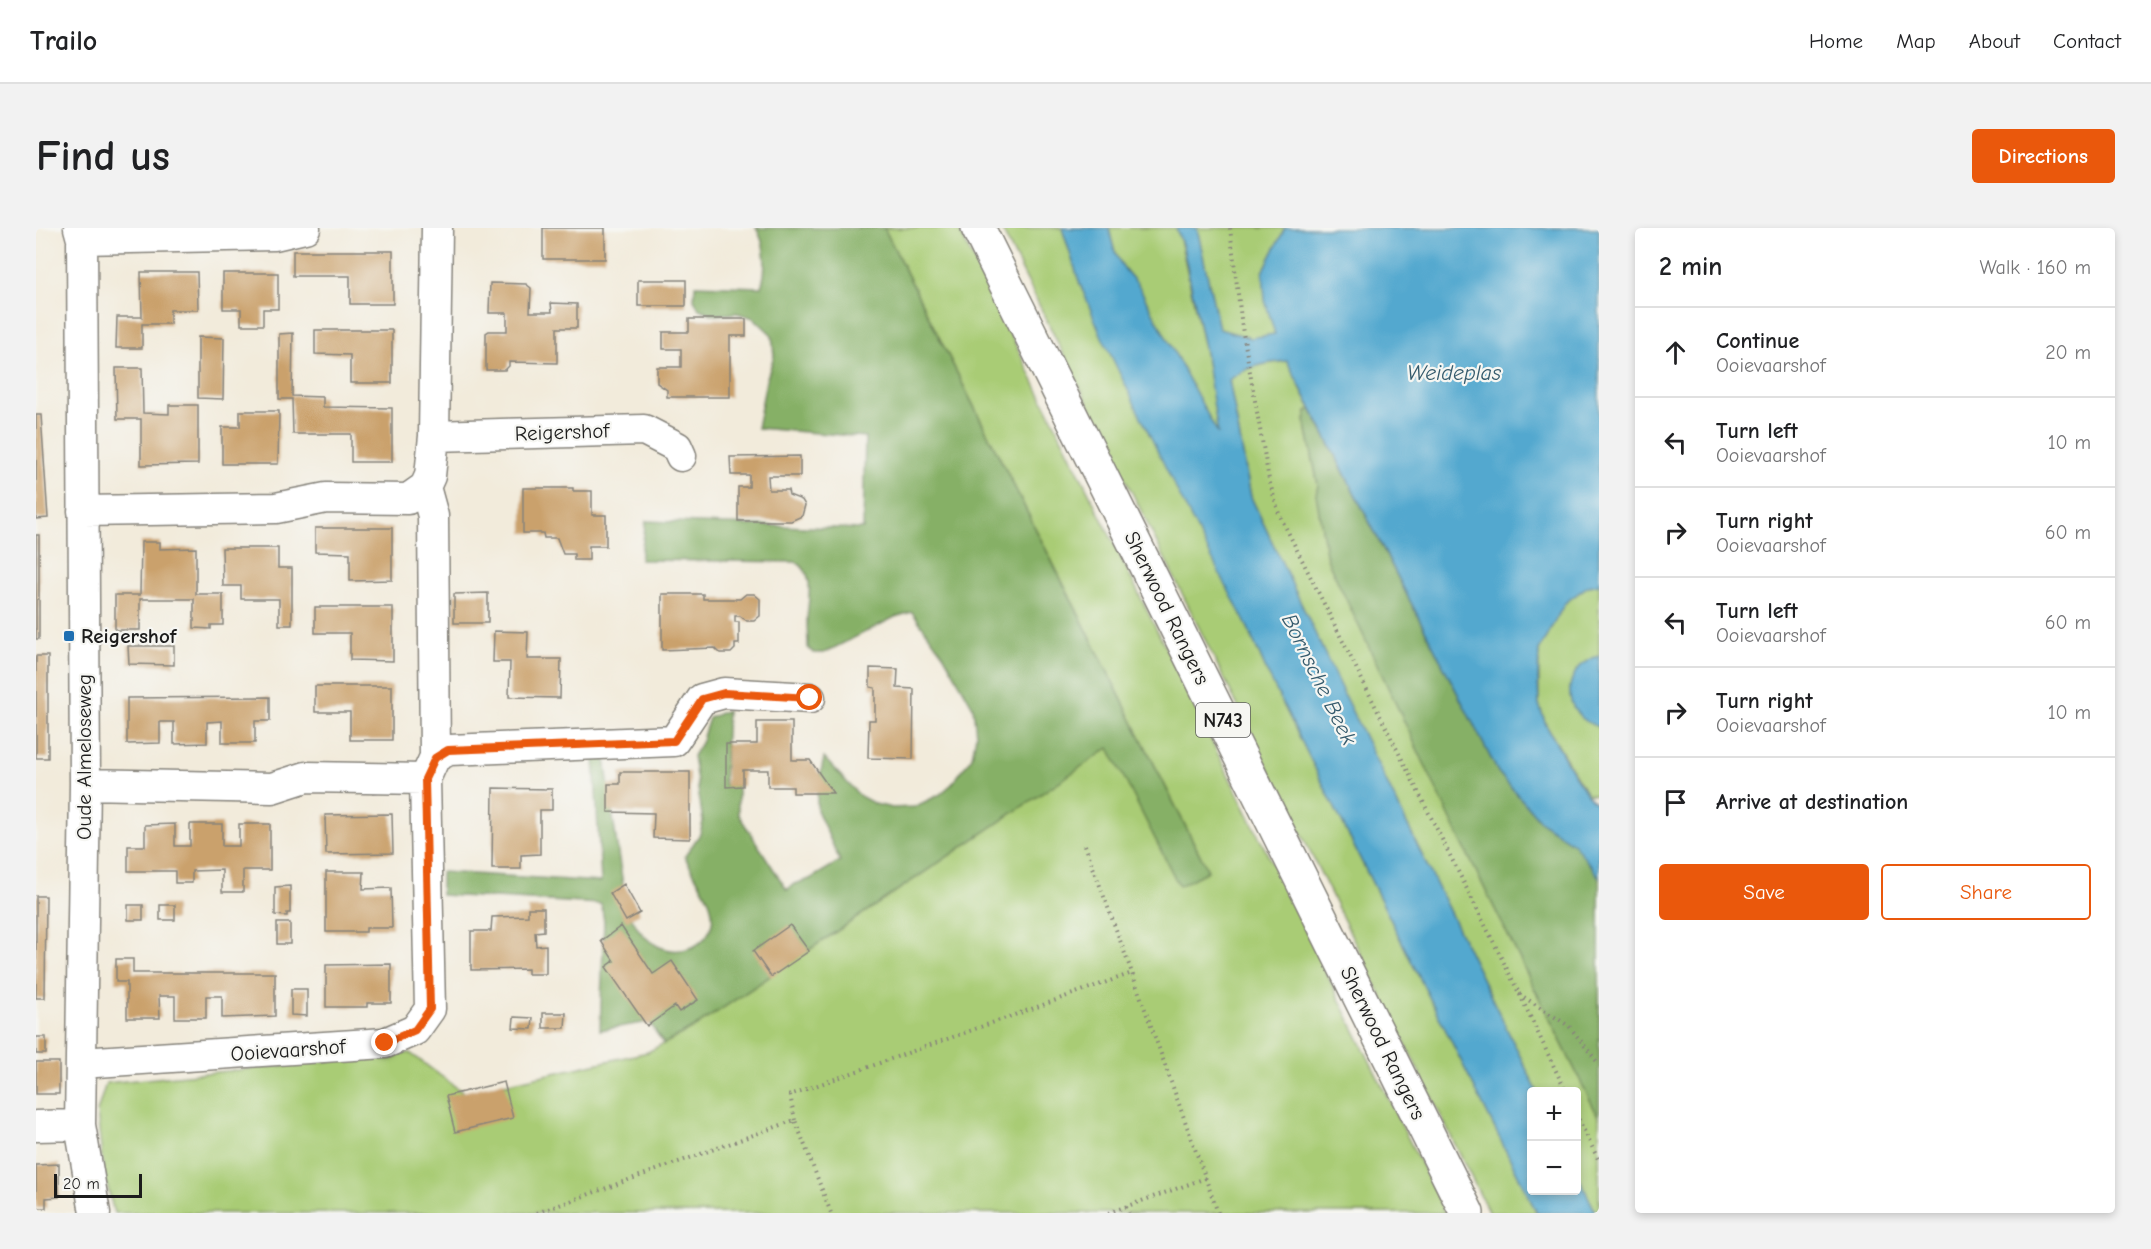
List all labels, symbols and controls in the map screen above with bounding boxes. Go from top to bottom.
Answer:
text: Trailo [30,25,97,57]
text: Home [1809,29,1863,53]
text: Map [1896,29,1936,53]
text: About [1969,29,2020,53]
text: Contact [2053,29,2121,53]
button: Directions [1972,129,2115,183]
text: Find us [36,132,170,181]
text: 2 min [1659,252,1722,282]
text: Walk · 160 m [1980,256,2091,279]
text: Continue [1716,328,1799,354]
icon: ahead [1659,336,1692,369]
text: 20 m [2045,341,2091,364]
text: Ooievaarshof [1716,354,1826,377]
water label: Weideplas [1407,360,1502,386]
street label: Reigershof [514,418,611,446]
text: Turn left [1716,418,1798,444]
icon: left [1659,426,1692,459]
text: 10 m [2048,431,2091,454]
text: Ooievaarshof [1716,444,1826,467]
text: Turn right [1716,508,1813,534]
icon: right [1659,516,1692,549]
text: 60 m [2045,521,2091,544]
street label: Sherwood Rangers [1119,527,1215,689]
text: Ooievaarshof [1716,534,1826,557]
text: Turn left [1716,598,1798,624]
icon: left [1659,606,1692,639]
water label: Bornsche Beek [1276,610,1362,750]
text: 60 m [2045,611,2091,634]
place label: Reigershof [81,624,178,648]
text: Ooievaarshof [1716,624,1826,647]
marker: Reigershof [62,629,76,643]
street label: Oude Almeloseweg [72,674,96,840]
route start [796,684,822,710]
text: Turn right [1716,688,1813,714]
icon: right [1659,696,1692,729]
text: 10 m [2048,701,2091,724]
road number: N743 [1196,703,1250,737]
text: Ooievaarshof [1716,714,1826,737]
icon: arrive [1659,786,1692,819]
text: Arrive at destination [1716,789,1908,815]
button: Save [1659,864,1869,920]
button: Share [1881,864,2091,920]
street label: Sherwood Rangers [1335,962,1431,1124]
route end [371,1029,397,1055]
street label: Ooievaarshof [230,1034,347,1066]
map controls [1527,1087,1581,1195]
button: + [1527,1087,1581,1141]
button: − [1527,1141,1581,1195]
scale bar [54,1171,142,1198]
text: 20 m [63,1175,100,1193]

